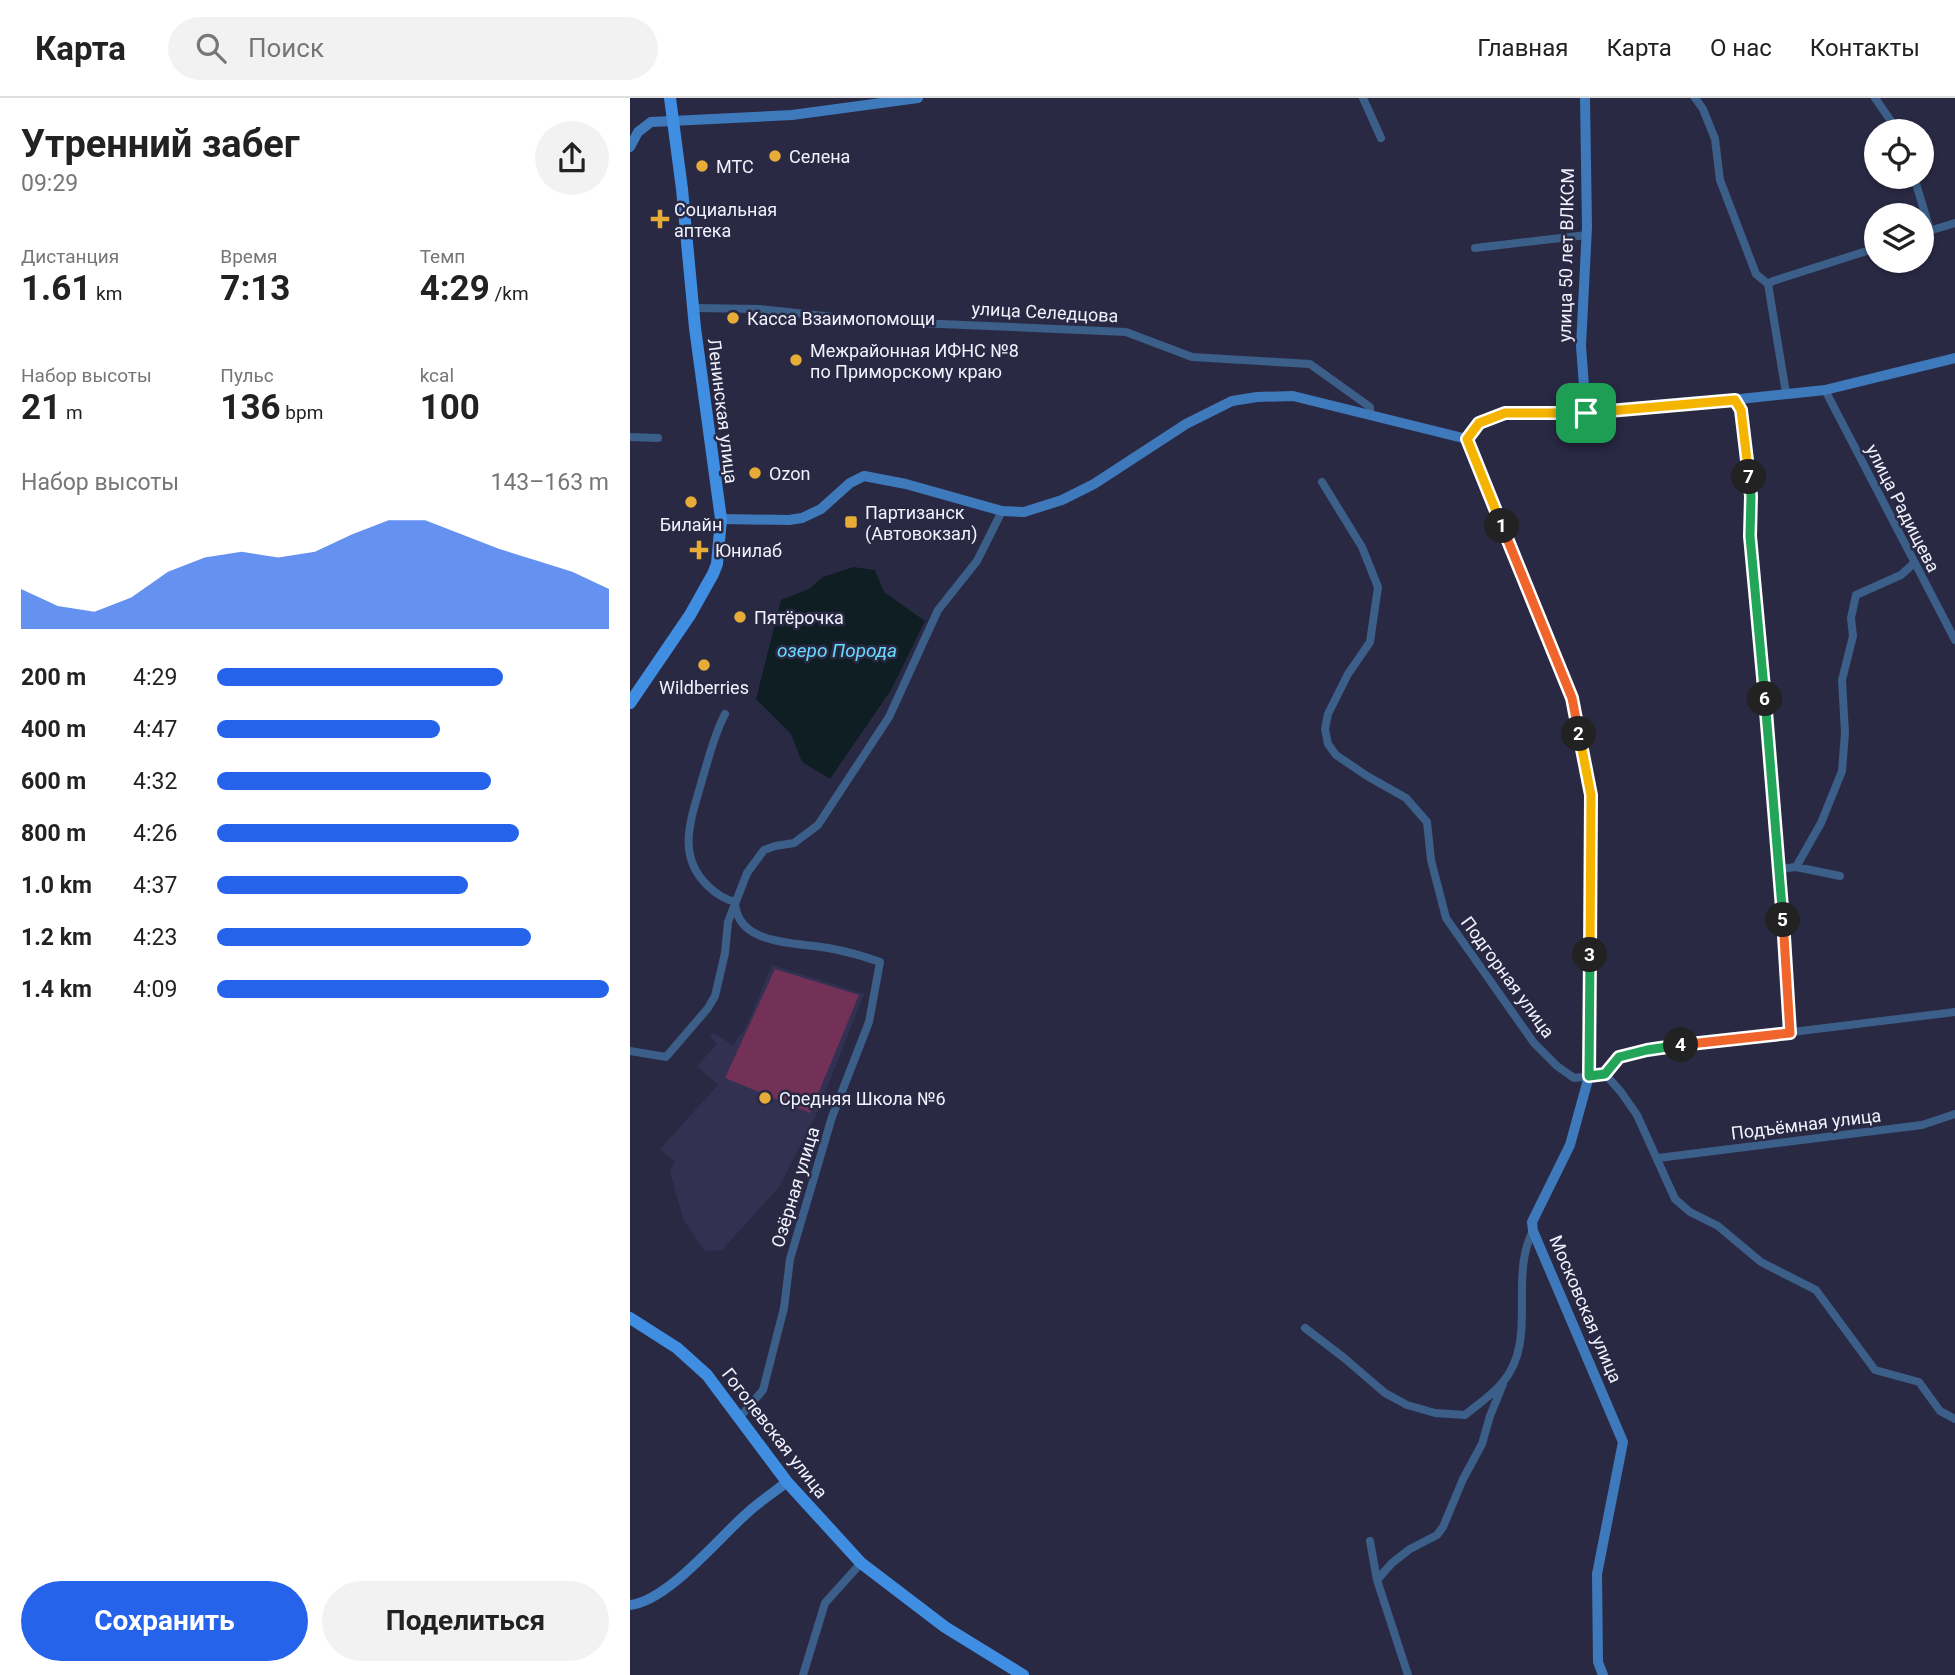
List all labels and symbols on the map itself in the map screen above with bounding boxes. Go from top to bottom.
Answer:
place label: Селена [789,146,850,167]
marker: Селена [767,148,783,164]
place label: МТС [716,156,754,177]
marker: МТС [694,158,710,174]
street label: улица 50 лет ВЛКСМ [1554,168,1578,342]
place label: Социальная аптека [674,199,777,241]
marker: Социальная аптека [652,211,668,227]
street label: улица Селедцова [971,298,1119,326]
place label: Касса Взаимопомощи [747,308,935,329]
marker: Касса Взаимопомощи [725,310,741,326]
street label: Ленинская улица [704,337,742,485]
place label: Межрайонная ИФНС №8 по Приморскому краю [810,340,1019,382]
marker: Межрайонная ИФНС №8 по Приморскому краю [788,352,804,368]
pin [1556,383,1616,443]
street label: улица Радищева [1862,441,1944,575]
pin: 7 [1732,460,1766,494]
place label: Ozon [769,463,810,484]
marker: Ozon [747,465,763,481]
marker: Билайн [683,494,699,510]
place label: Партизанск (Автовокзал) [865,502,978,545]
pin: 1 [1484,508,1520,544]
place label: Билайн [660,514,722,535]
marker: Партизанск (Автовокзал) [843,514,859,530]
marker: Юнилаб [689,540,709,560]
place label: Юнилаб [715,540,782,561]
place label: Пятёрочка [754,607,844,628]
marker: Пятёрочка [732,609,748,625]
water label: озеро Порода [777,639,897,662]
marker: Wildberries [696,657,712,673]
place label: Wildberries [659,677,749,698]
pin: 6 [1748,682,1782,716]
pin: 2 [1562,716,1597,752]
pin: 5 [1766,902,1800,938]
street label: Подгорная улица [1457,912,1559,1042]
pin: 3 [1572,938,1608,972]
pin: 4 [1664,1028,1698,1062]
place label: Средняя Школа №6 [779,1088,946,1109]
marker: Средняя Школа №6 [757,1090,773,1106]
street label: Подъёмная улица [1730,1104,1882,1144]
street label: Озёрная улица [767,1124,823,1250]
street label: Московская улица [1545,1232,1627,1386]
street label: Гоголевская улица [718,1364,832,1502]

